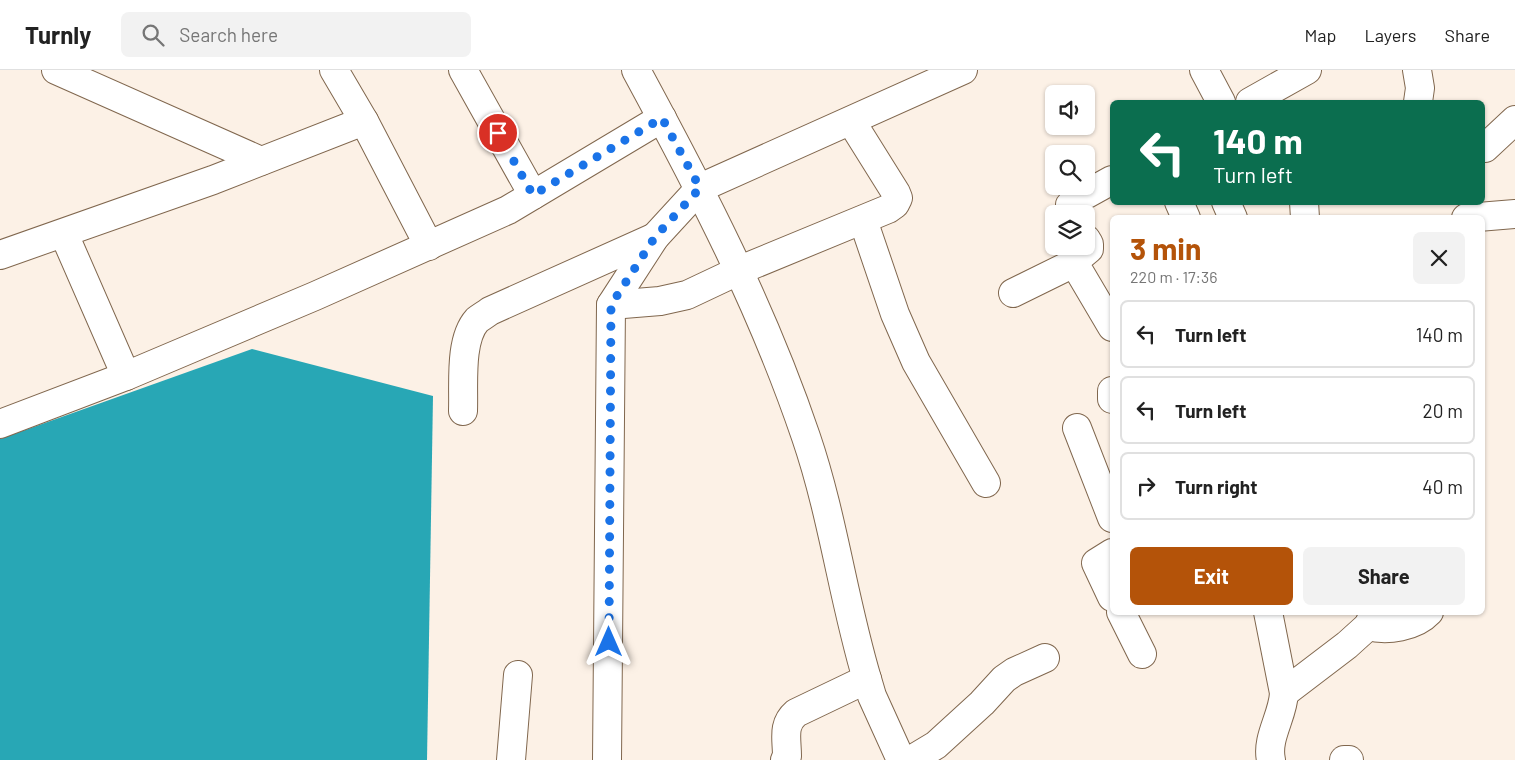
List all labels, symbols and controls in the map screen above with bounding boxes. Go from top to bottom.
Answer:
search box [121,12,471,57]
text: Turnly [25,20,91,49]
icon: search [139,21,167,49]
text: Search here [179,23,278,46]
text: Map [1304,24,1336,46]
text: Layers [1364,24,1417,46]
text: Share [1445,24,1490,46]
map controls [1045,85,1095,255]
button: sound [1045,85,1095,135]
pin [477,112,519,154]
icon: arrive [484,119,512,147]
text: 140 m [1213,119,1303,161]
icon: left [1130,120,1195,185]
button: search [1045,145,1095,195]
text: Turn left [1213,161,1293,187]
button: layers [1045,205,1095,255]
text: 3 min [1130,230,1201,266]
button: close [1413,232,1465,284]
text: 220 m · 17:36 [1130,267,1217,286]
icon: left [1132,320,1160,348]
text: Turn left [1175,323,1246,346]
text: 140 m [1416,323,1463,346]
icon: left [1132,396,1160,424]
text: Turn left [1175,399,1246,422]
text: 20 m [1423,399,1463,422]
icon: right [1132,472,1160,500]
text: Turn right [1175,475,1257,498]
text: 40 m [1422,475,1463,498]
button: Exit [1130,547,1293,605]
button: Share [1303,547,1465,605]
position arrow [582,615,634,667]

